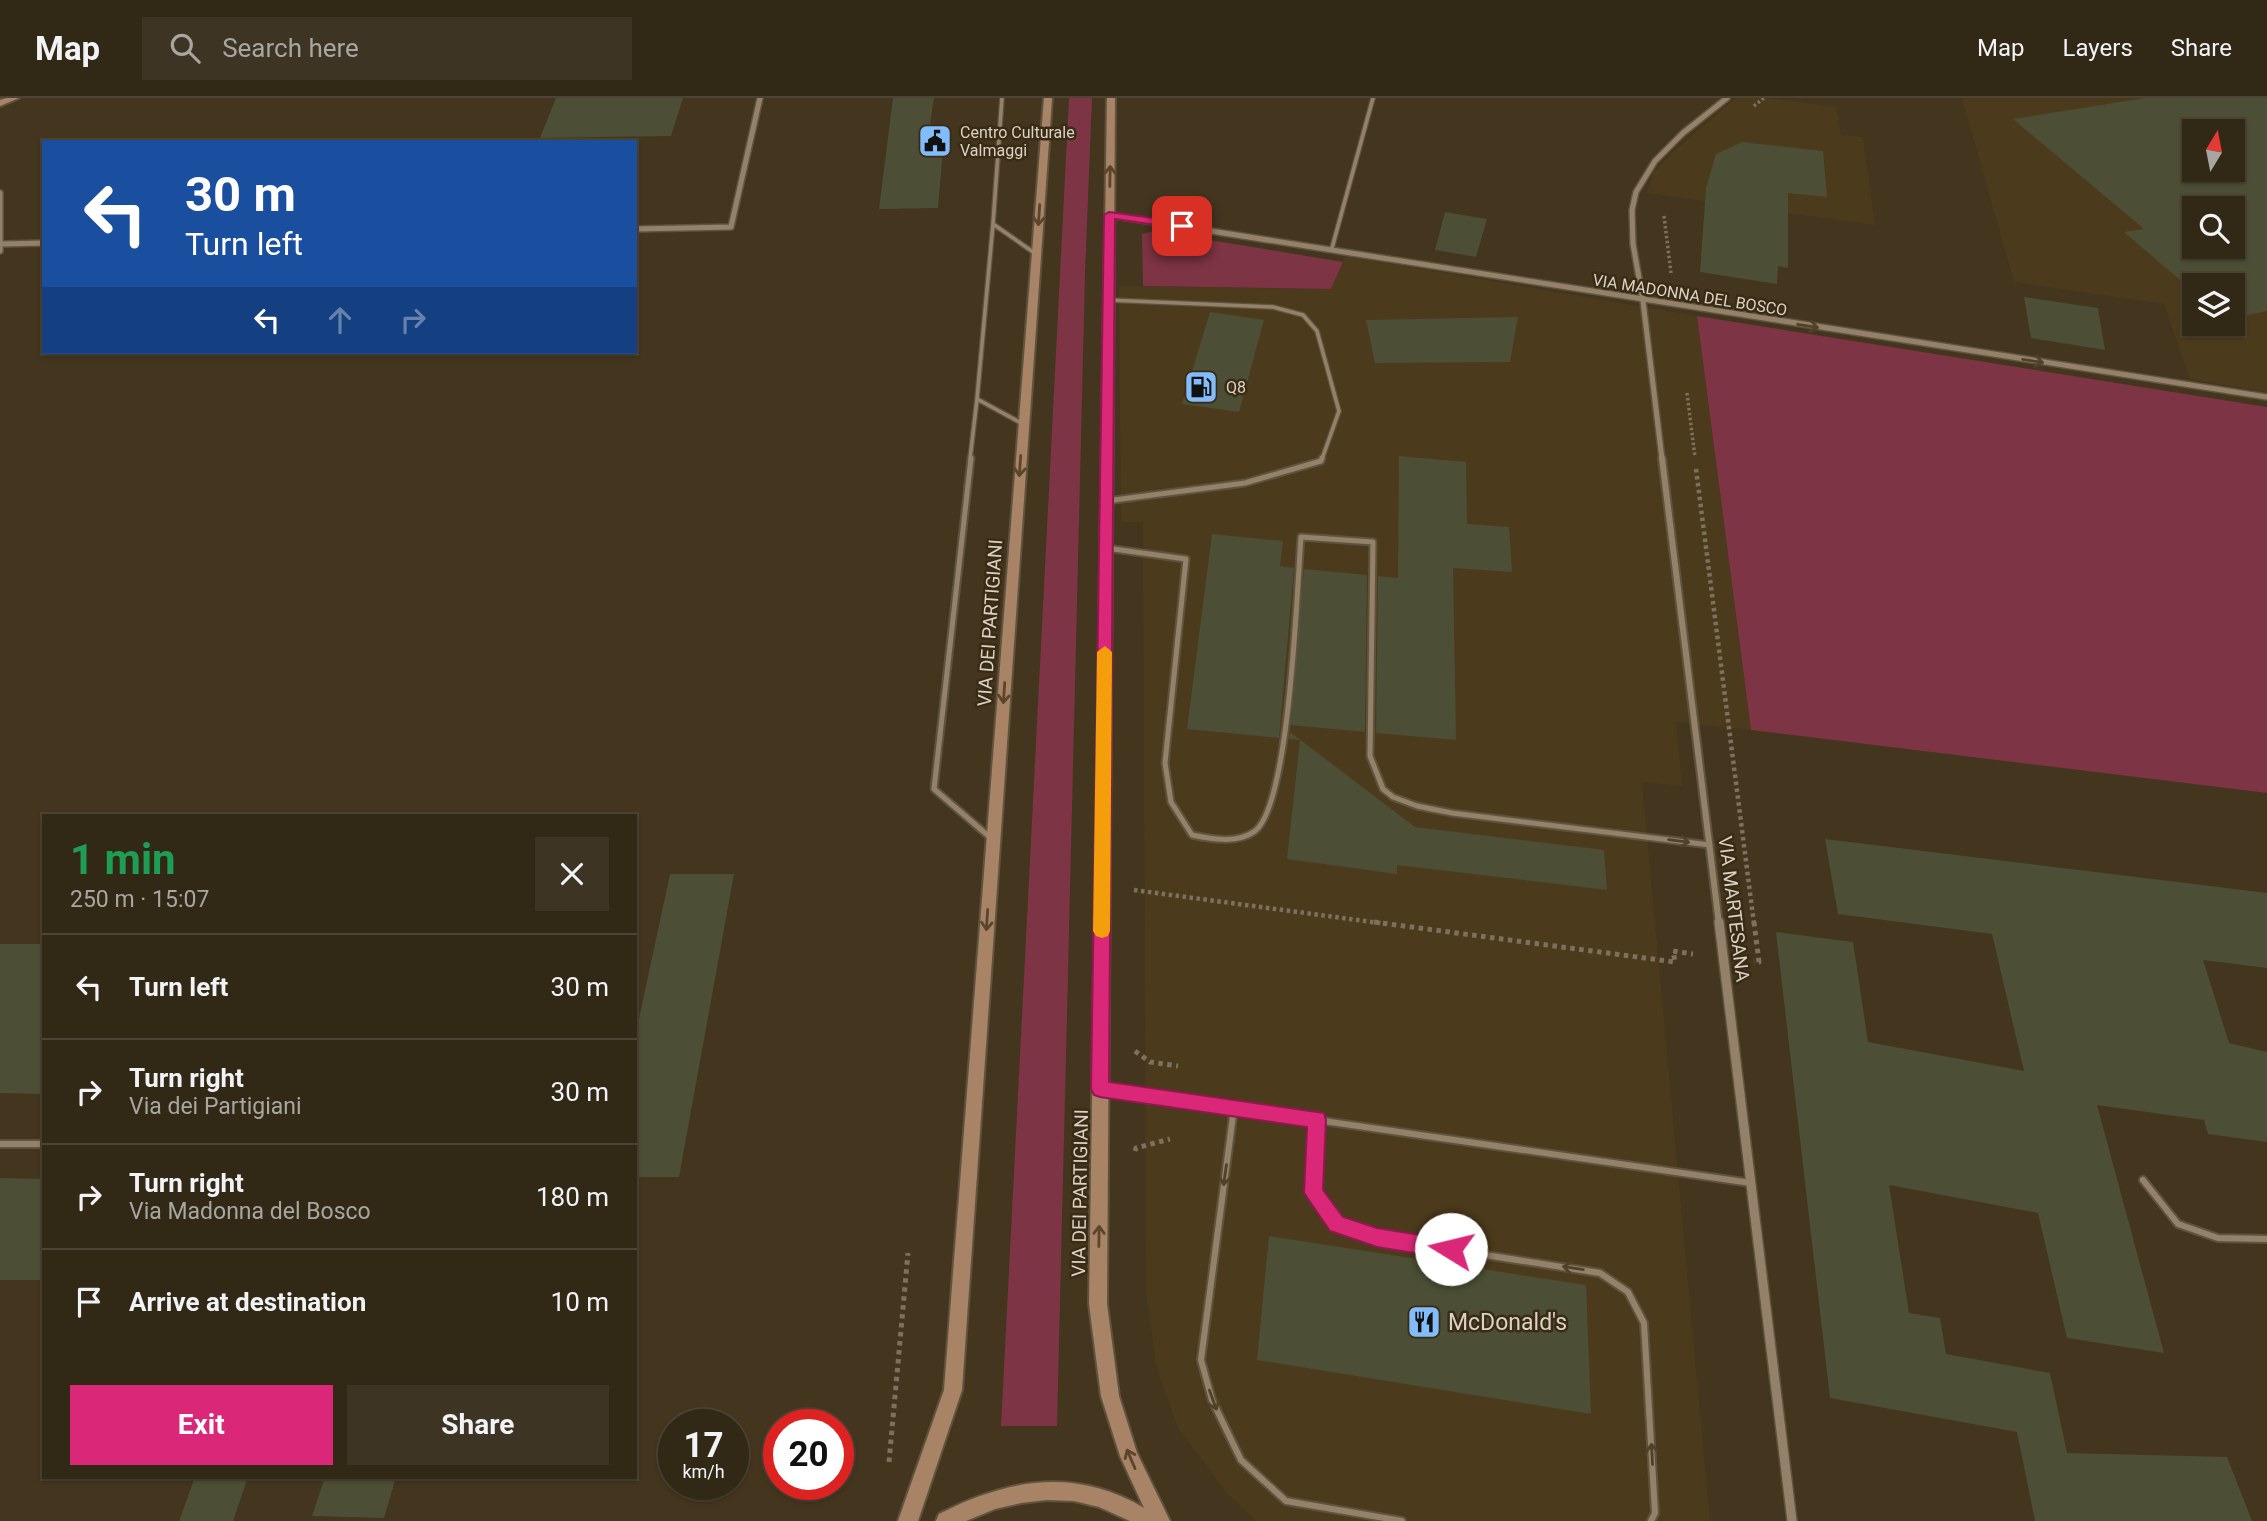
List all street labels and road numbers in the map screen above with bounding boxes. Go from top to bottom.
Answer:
street label: VIA MADONNA DEL BOSCO [1591,270,1789,320]
street label: VIA DEI PARTIGIANI [973,539,1007,707]
street label: VIA MARTESANA [1714,835,1754,984]
street label: VIA DEI PARTIGIANI [1067,1109,1093,1277]

